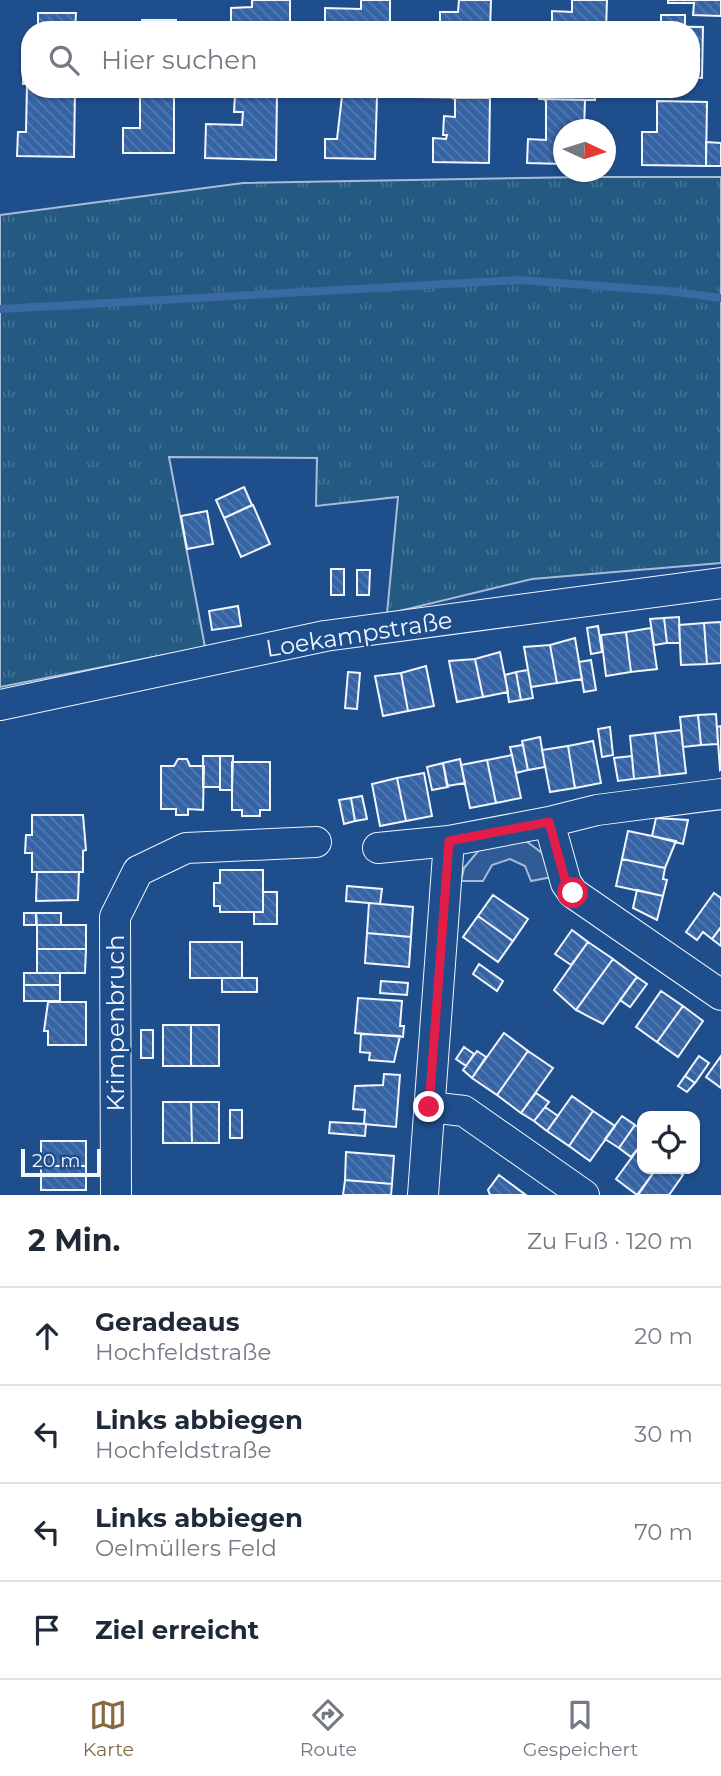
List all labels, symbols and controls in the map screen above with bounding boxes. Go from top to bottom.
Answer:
search box [21,21,700,98]
icon: search [45,41,83,79]
text: Hier suchen [101,44,258,76]
north arrow [553,119,616,182]
street label: Loekampstraße [264,605,454,663]
route start [557,877,588,908]
street label: Krimpenbruch [101,935,130,1111]
route end [413,1091,444,1122]
map controls [637,1111,700,1174]
button: locate [637,1111,700,1174]
scale bar [21,1146,102,1178]
text: 20 m [32,1149,80,1172]
text: 2 Min. [28,1222,120,1259]
text: Zu Fuß · 120 m [527,1227,693,1255]
text: Geradeaus [95,1306,240,1338]
icon: ahead [28,1317,66,1355]
text: 20 m [634,1322,693,1350]
text: Hochfeldstraße [95,1338,271,1366]
text: Links abbiegen [95,1404,303,1436]
icon: left [28,1415,66,1453]
text: 30 m [634,1420,693,1448]
text: Hochfeldstraße [95,1436,271,1464]
text: Links abbiegen [95,1502,303,1534]
icon: left [28,1513,66,1551]
text: 70 m [634,1518,693,1546]
text: Oelmüllers Feld [95,1534,277,1562]
icon: arrive [28,1611,66,1649]
text: Ziel erreicht [95,1614,259,1646]
tab: Karte [83,1696,134,1761]
tab: Route [300,1696,357,1761]
tab: Gespeichert [523,1696,638,1761]

